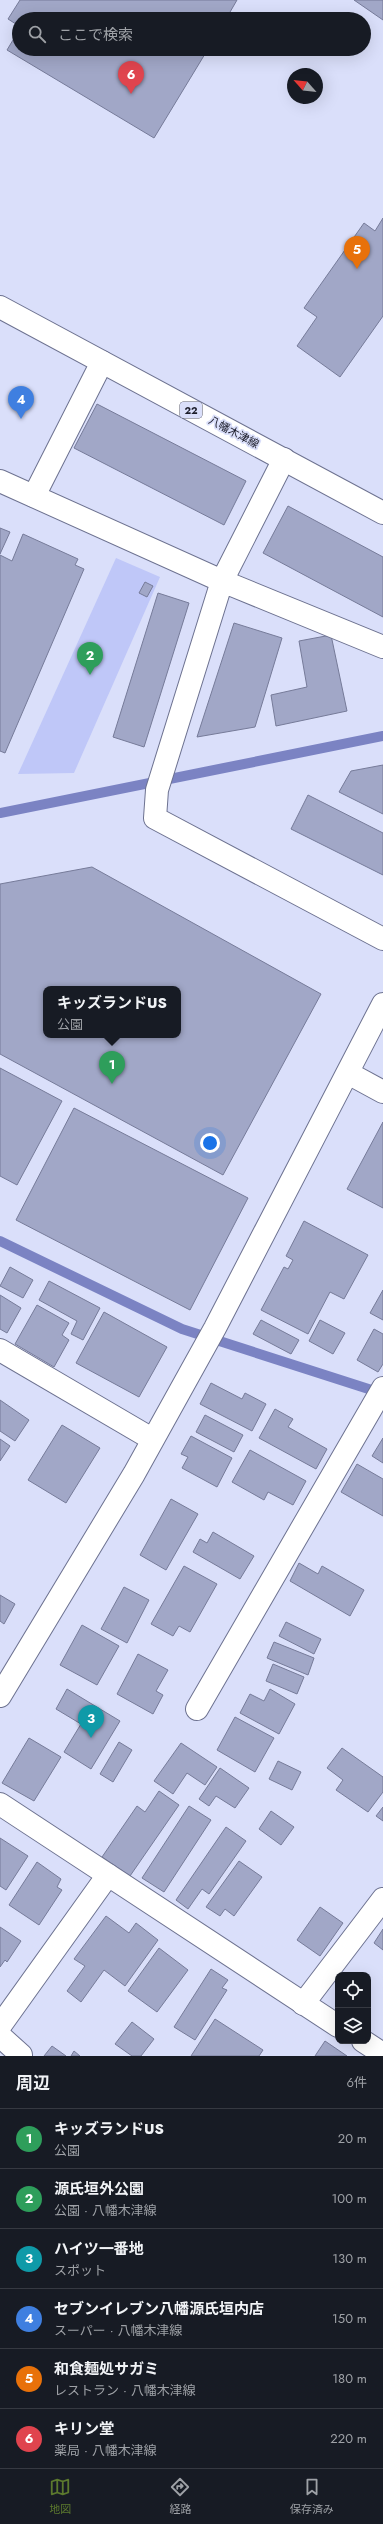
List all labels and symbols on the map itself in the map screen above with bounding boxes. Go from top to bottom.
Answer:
pin: 6 [118,61,144,94]
north arrow [287,68,323,104]
pin: 5 [344,236,370,269]
pin: 4 [8,386,34,419]
road number: 22 [180,402,202,418]
street label: 八幡木津線 [206,412,262,452]
pin: 2 [77,642,103,675]
pin: 1 [99,1051,125,1084]
your location [200,1133,220,1153]
pin: 3 [78,1705,104,1738]

